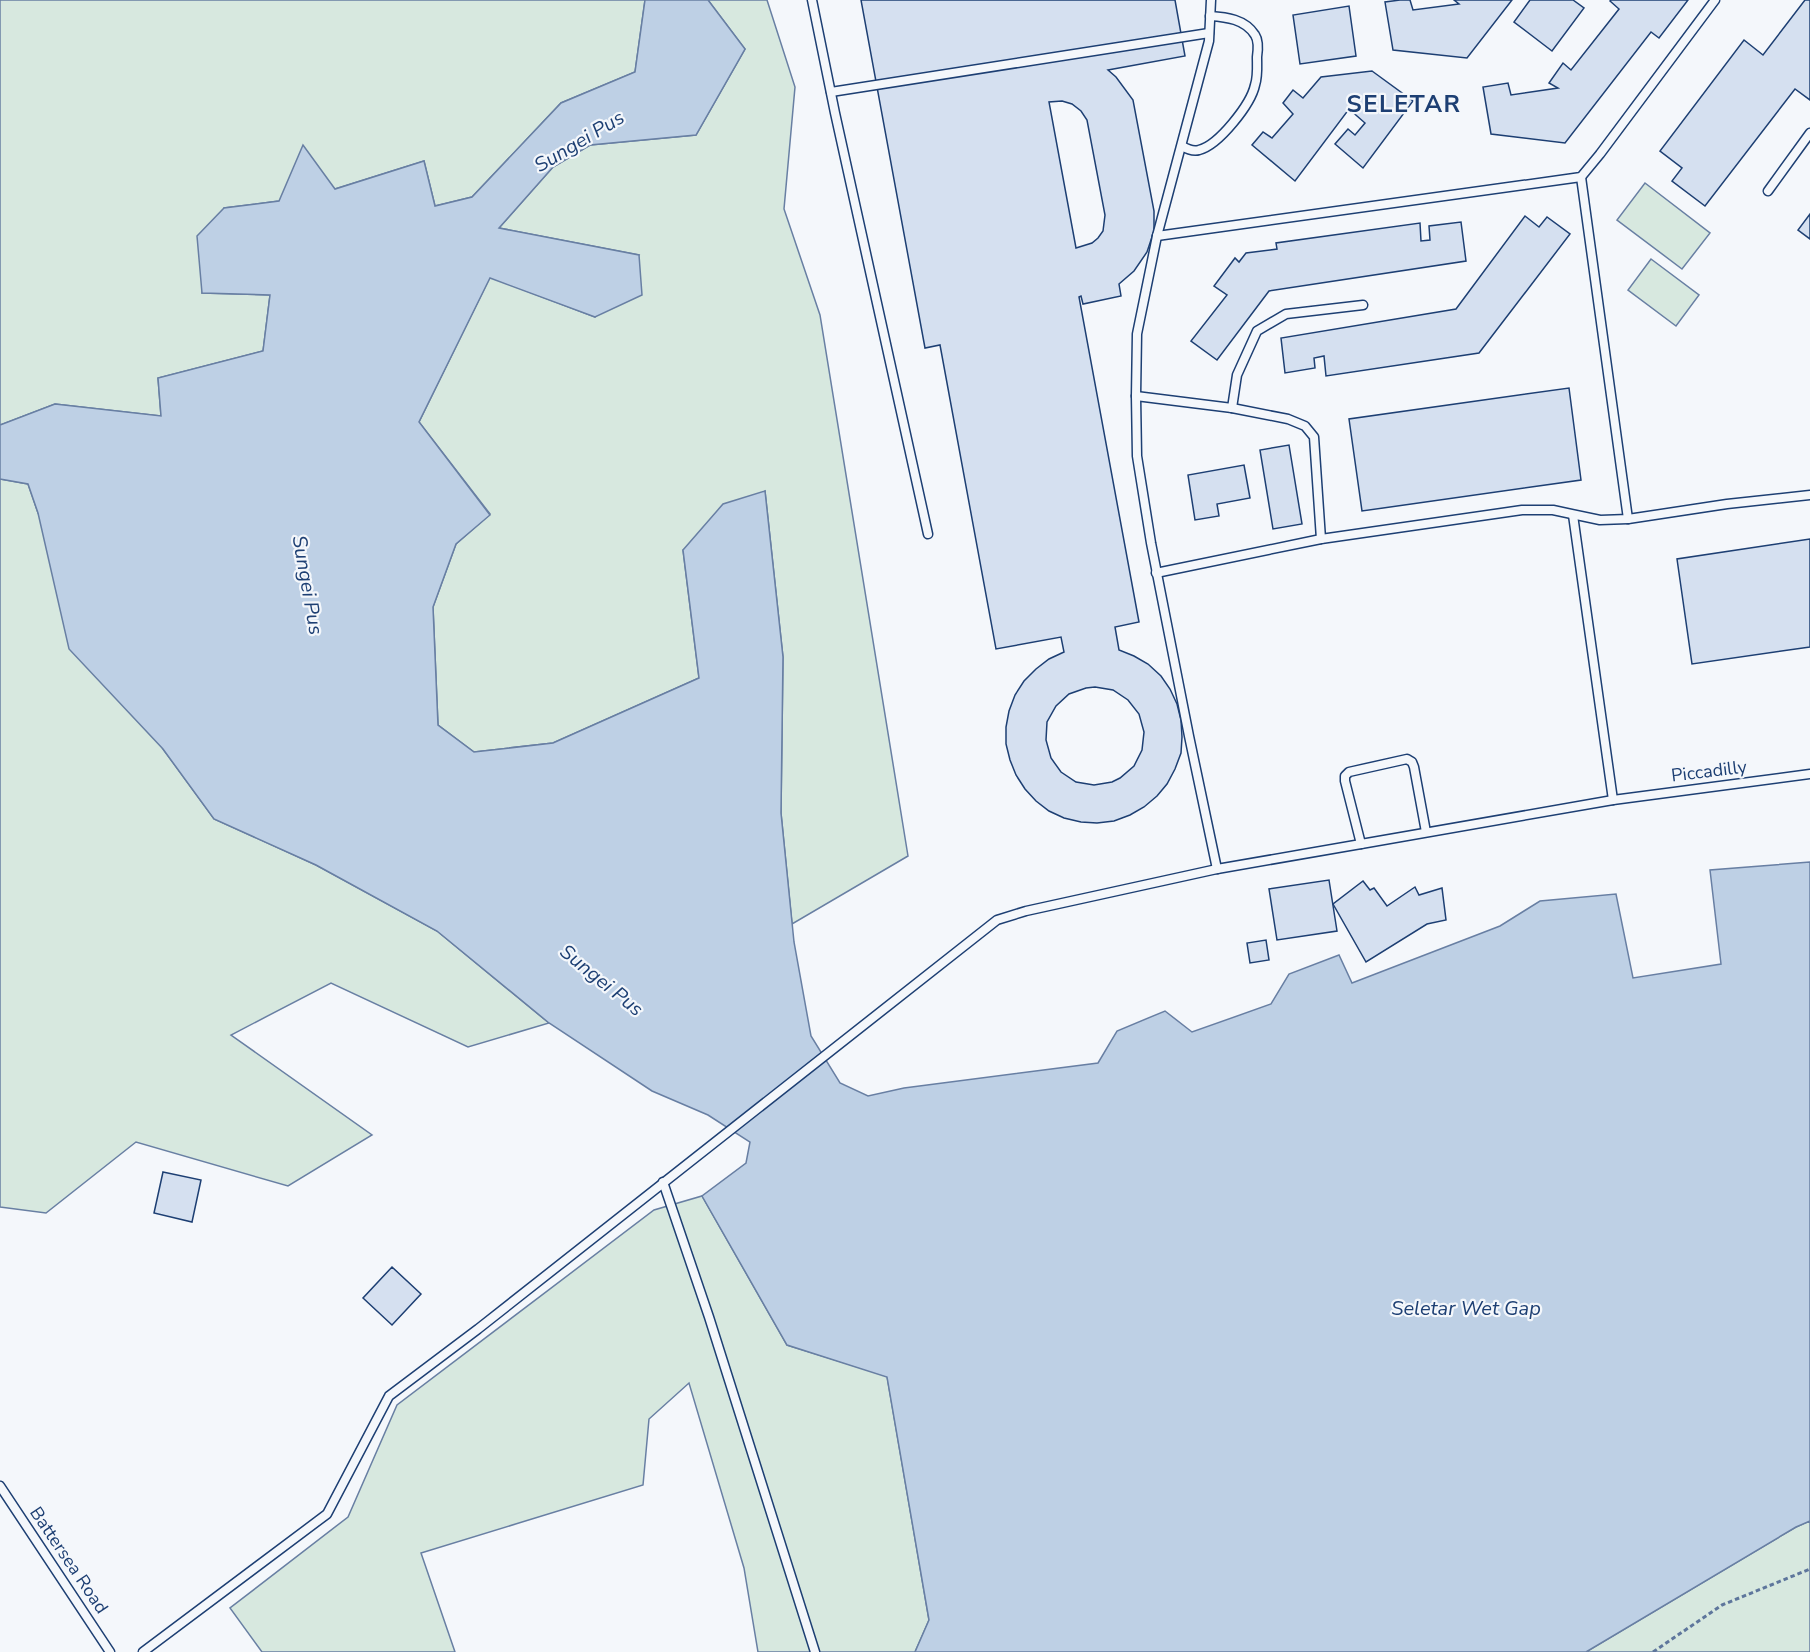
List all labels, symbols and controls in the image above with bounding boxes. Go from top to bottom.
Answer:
district label: SELETAR [1346,88,1462,120]
water label: Sungei Pus [529,104,629,179]
water label: Sungei Pus [285,533,330,637]
street label: Piccadilly [1670,754,1749,788]
water label: Sungei Pus [554,938,649,1022]
water label: Seletar Wet Gap [1391,1295,1541,1322]
street label: Battersea Road [24,1502,114,1618]

